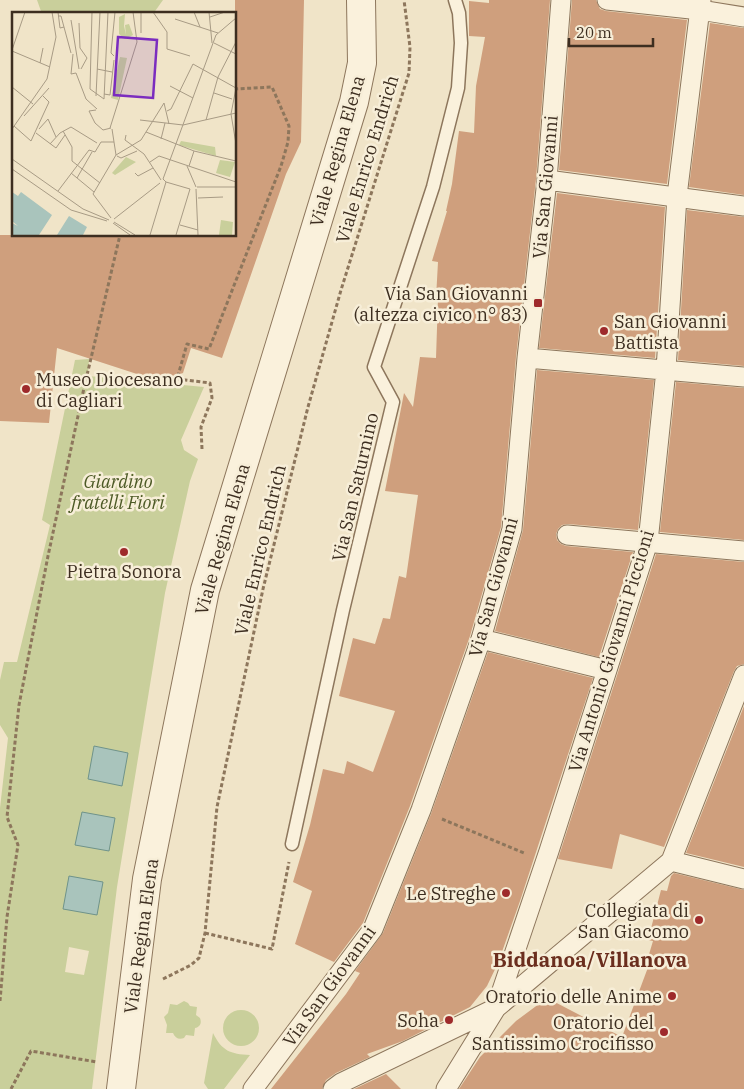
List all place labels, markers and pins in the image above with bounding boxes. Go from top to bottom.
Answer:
place label: Via San Giovanni (altezza civico n° 83) [353,282,528,326]
marker: Via San Giovanni (altezza civico n° 83) [532,297,544,309]
place label: San Giovanni Battista [614,310,727,354]
marker: San Giovanni Battista [598,325,610,337]
place label: Museo Diocesano di Cagliari [36,368,183,412]
marker: Museo Diocesano di Cagliari [20,383,32,395]
marker: Pietra Sonora [118,546,130,558]
place label: Pietra Sonora [66,560,182,583]
place label: Le Streghe [406,882,496,905]
marker: Le Streghe [500,887,512,899]
place label: Collegiata di San Giacomo [578,899,689,943]
marker: Collegiata di San Giacomo [693,914,705,926]
place label: Oratorio delle Anime [485,985,662,1008]
marker: Oratorio delle Anime [666,990,678,1002]
place label: Soha [397,1009,439,1032]
place label: Oratorio del Santissimo Crocifisso [472,1011,654,1055]
marker: Soha [443,1014,455,1026]
marker: Oratorio del Santissimo Crocifisso [658,1026,670,1038]

